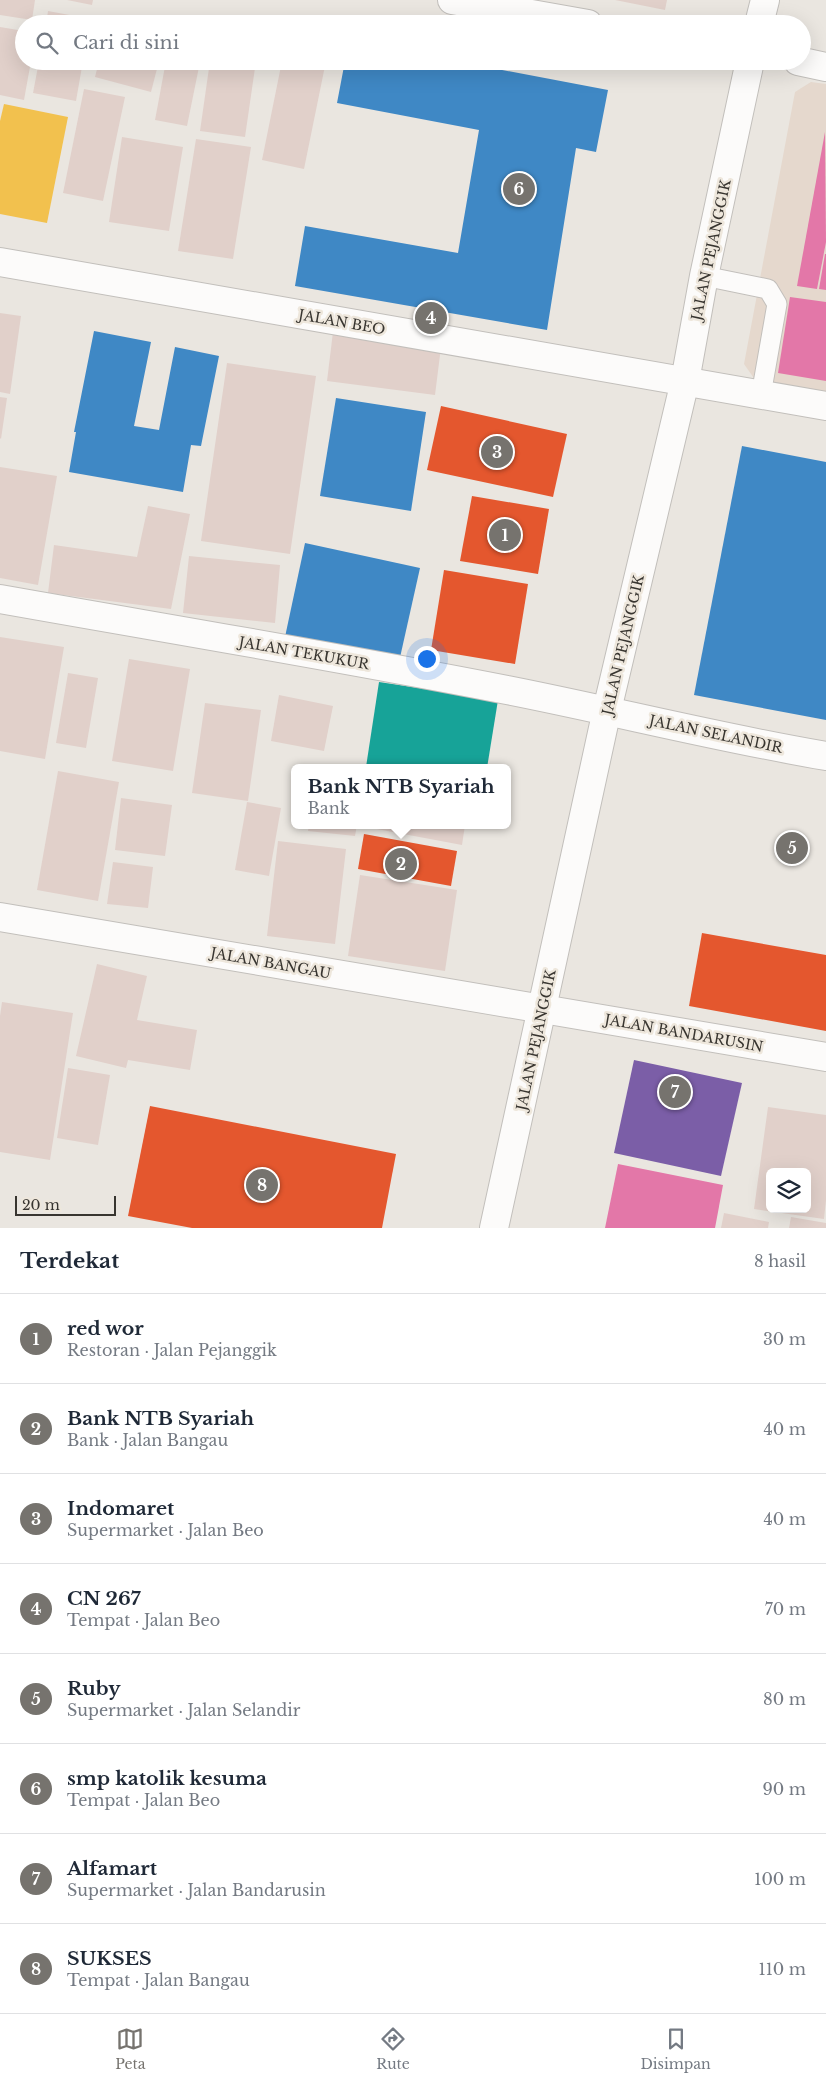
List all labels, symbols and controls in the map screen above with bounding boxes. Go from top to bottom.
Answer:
search box [15,15,811,70]
icon: search [33,29,61,57]
text: Cari di sini [73,31,179,54]
pin: 6 [503,170,535,208]
street label: JALAN PEJANGGIK [687,177,735,324]
pin: 4 [415,299,447,337]
street label: JALAN BEO [295,305,387,338]
pin: 3 [481,433,513,471]
pin: 1 [489,516,521,554]
street label: JALAN PEJANGGIK [598,572,648,719]
street label: JALAN TEKUKUR [236,632,371,673]
your location [414,646,440,672]
street label: JALAN SELANDIR [646,711,785,757]
popup [291,764,511,829]
text: Bank NTB Syariah [308,775,494,798]
text: Bank [308,798,350,818]
pin: 5 [776,829,808,867]
pin: 2 [385,845,417,883]
street label: JALAN BANGAU [207,943,333,982]
street label: JALAN PEJANGGIK [512,967,560,1114]
street label: JALAN BANDARUSIN [601,1010,765,1056]
pin: 7 [659,1073,691,1111]
pin: 8 [246,1166,278,1204]
map controls [766,1168,811,1213]
button: layers [766,1168,811,1213]
scale bar [15,1193,116,1216]
text: 20 m [22,1196,60,1214]
text: Terdekat [20,1248,119,1274]
text: 8 hasil [754,1251,806,1271]
text: red wor [67,1317,144,1340]
text: 1 [33,1329,39,1349]
text: 30 m [763,1329,806,1349]
text: Restoran · Jalan Pejanggik [67,1340,277,1360]
text: Bank NTB Syariah [67,1407,254,1430]
text: 2 [31,1419,41,1439]
text: 40 m [763,1419,806,1439]
text: Bank · Jalan Bangau [67,1430,228,1450]
text: Indomaret [67,1497,174,1520]
text: 3 [31,1509,41,1529]
text: 40 m [763,1509,806,1529]
text: Supermarket · Jalan Beo [67,1520,264,1540]
text: CN 267 [67,1587,141,1610]
text: 4 [31,1599,41,1619]
text: 70 m [765,1599,806,1619]
text: Tempat · Jalan Beo [67,1610,220,1630]
text: Ruby [67,1677,120,1700]
text: 5 [31,1689,41,1709]
text: 80 m [763,1689,806,1709]
text: Supermarket · Jalan Selandir [67,1700,300,1720]
text: smp katolik kesuma [67,1767,267,1790]
text: 6 [31,1779,41,1799]
text: 90 m [763,1779,806,1799]
text: Tempat · Jalan Beo [67,1790,220,1810]
text: Alfamart [67,1857,157,1880]
text: 7 [32,1869,40,1889]
text: 100 m [754,1869,806,1889]
text: Supermarket · Jalan Bandarusin [67,1880,326,1900]
text: SUKSES [67,1947,152,1970]
text: 8 [31,1959,41,1979]
text: 110 m [759,1959,806,1979]
text: Tempat · Jalan Bangau [67,1970,250,1990]
tab: Peta [115,2025,146,2073]
tab: Rute [376,2025,410,2073]
tab: Disimpan [640,2025,711,2073]

